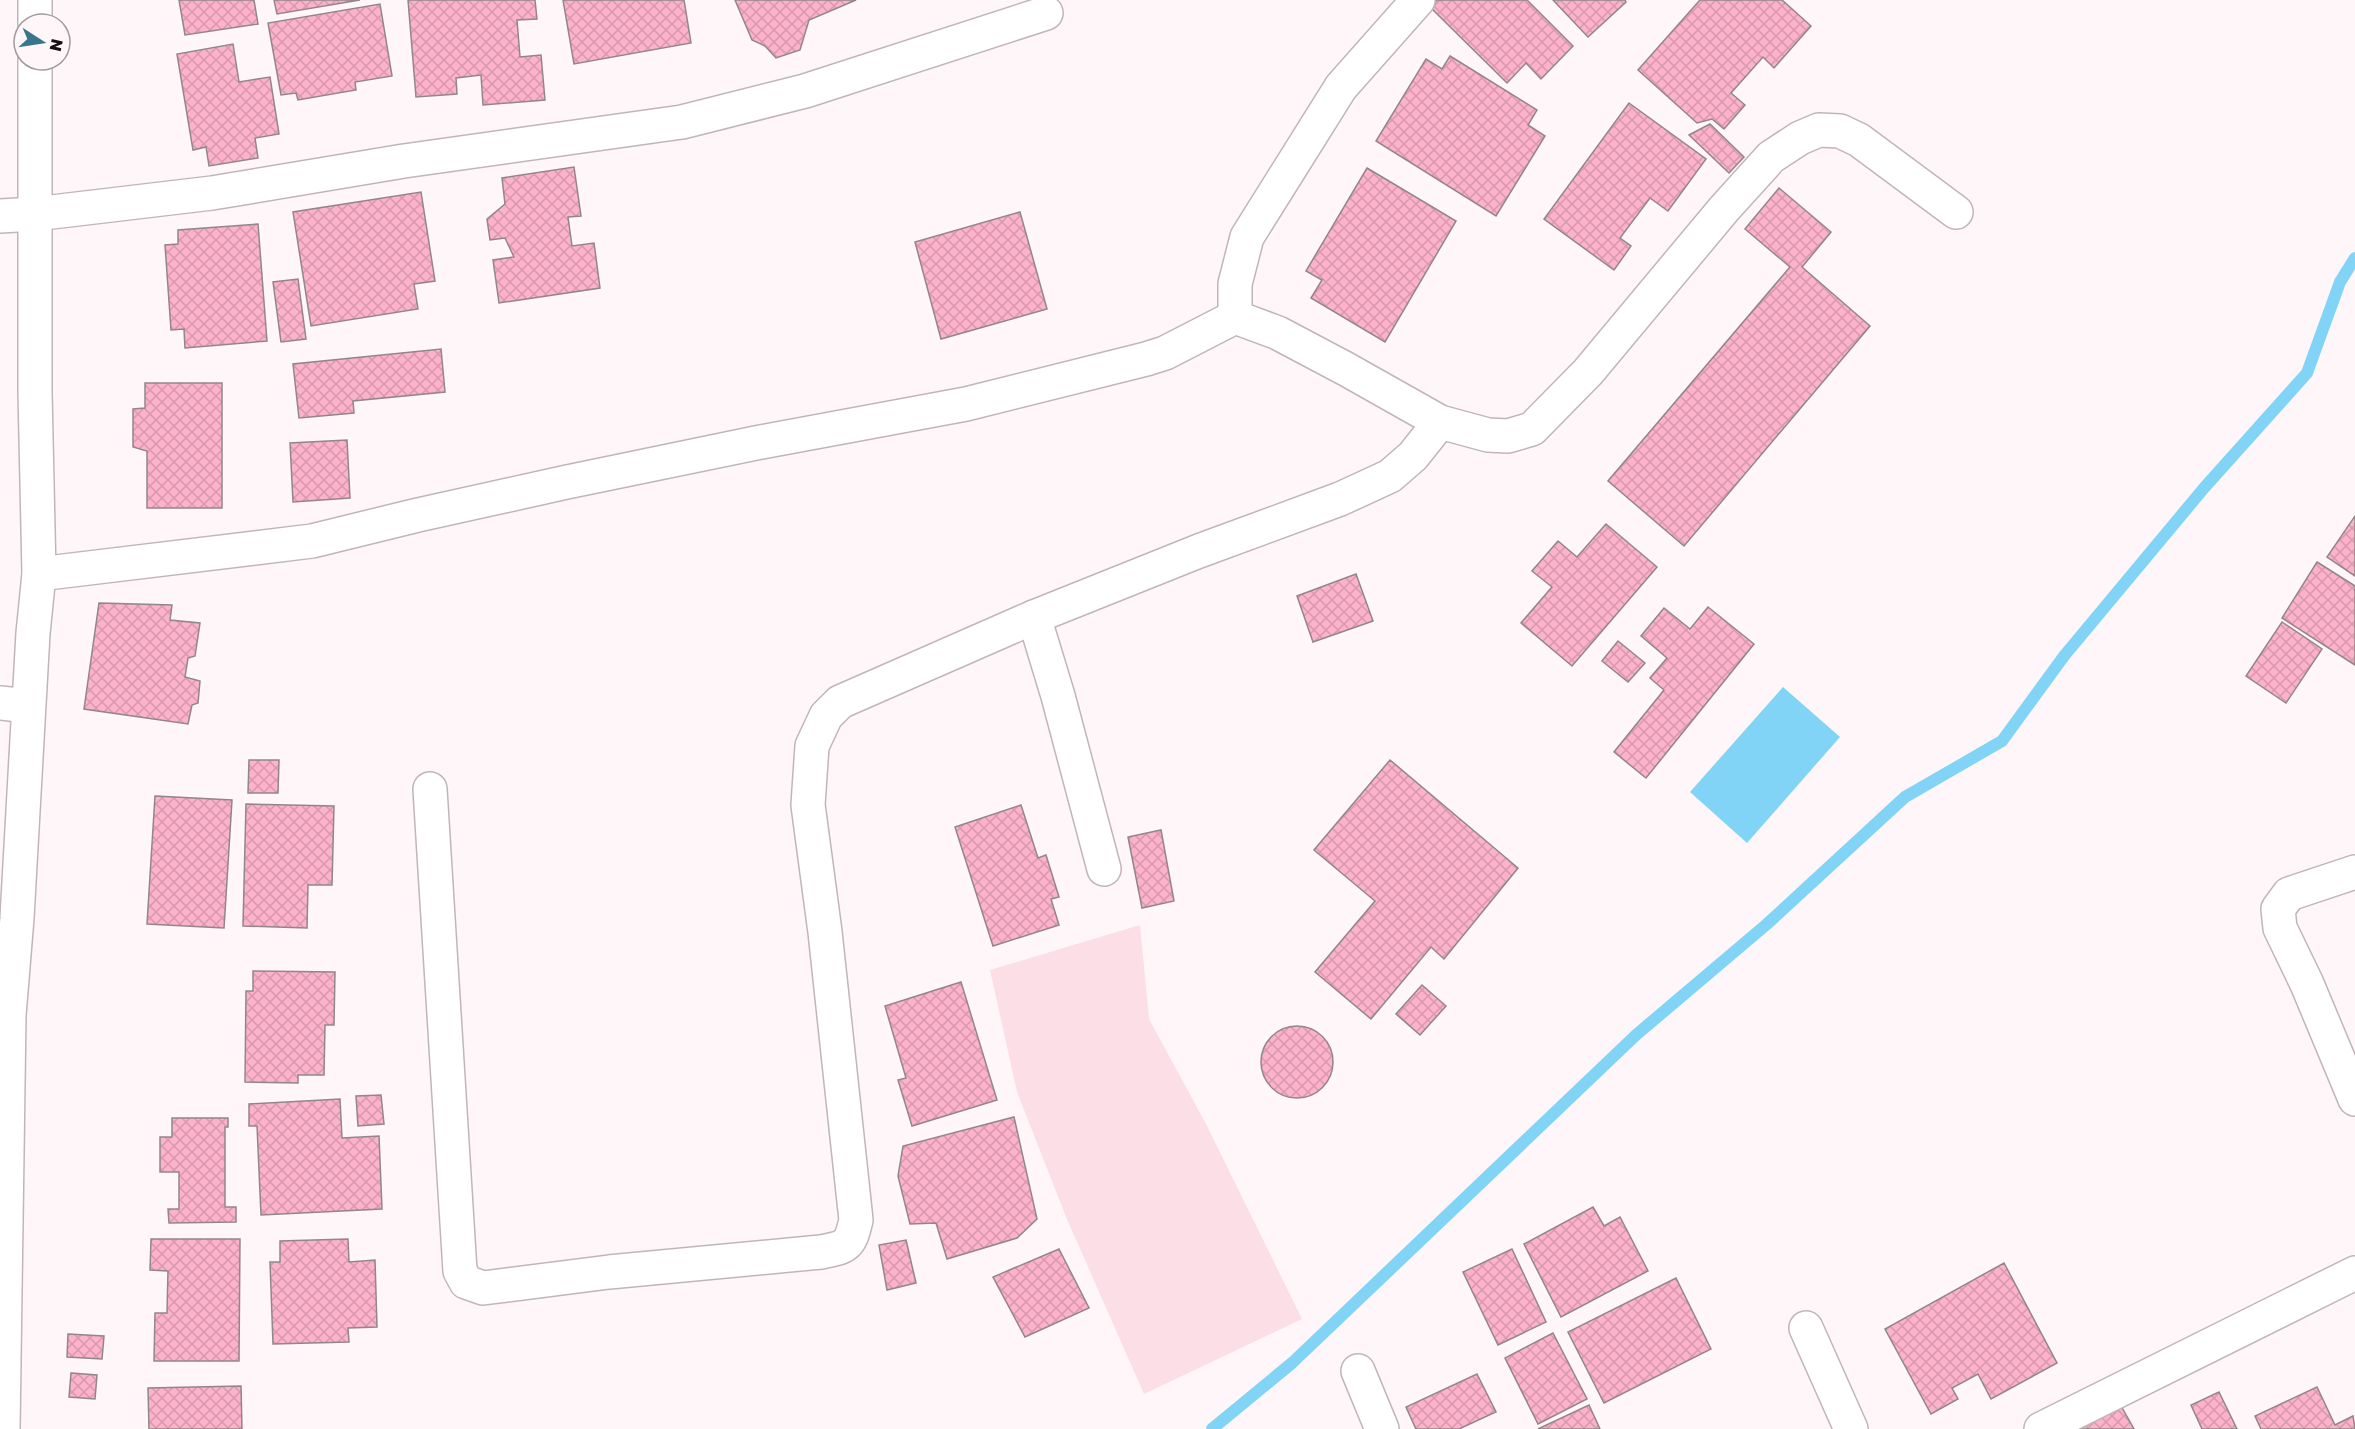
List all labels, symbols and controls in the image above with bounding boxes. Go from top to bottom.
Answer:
north arrow [12,12,72,72]
text: N [46,37,68,53]

